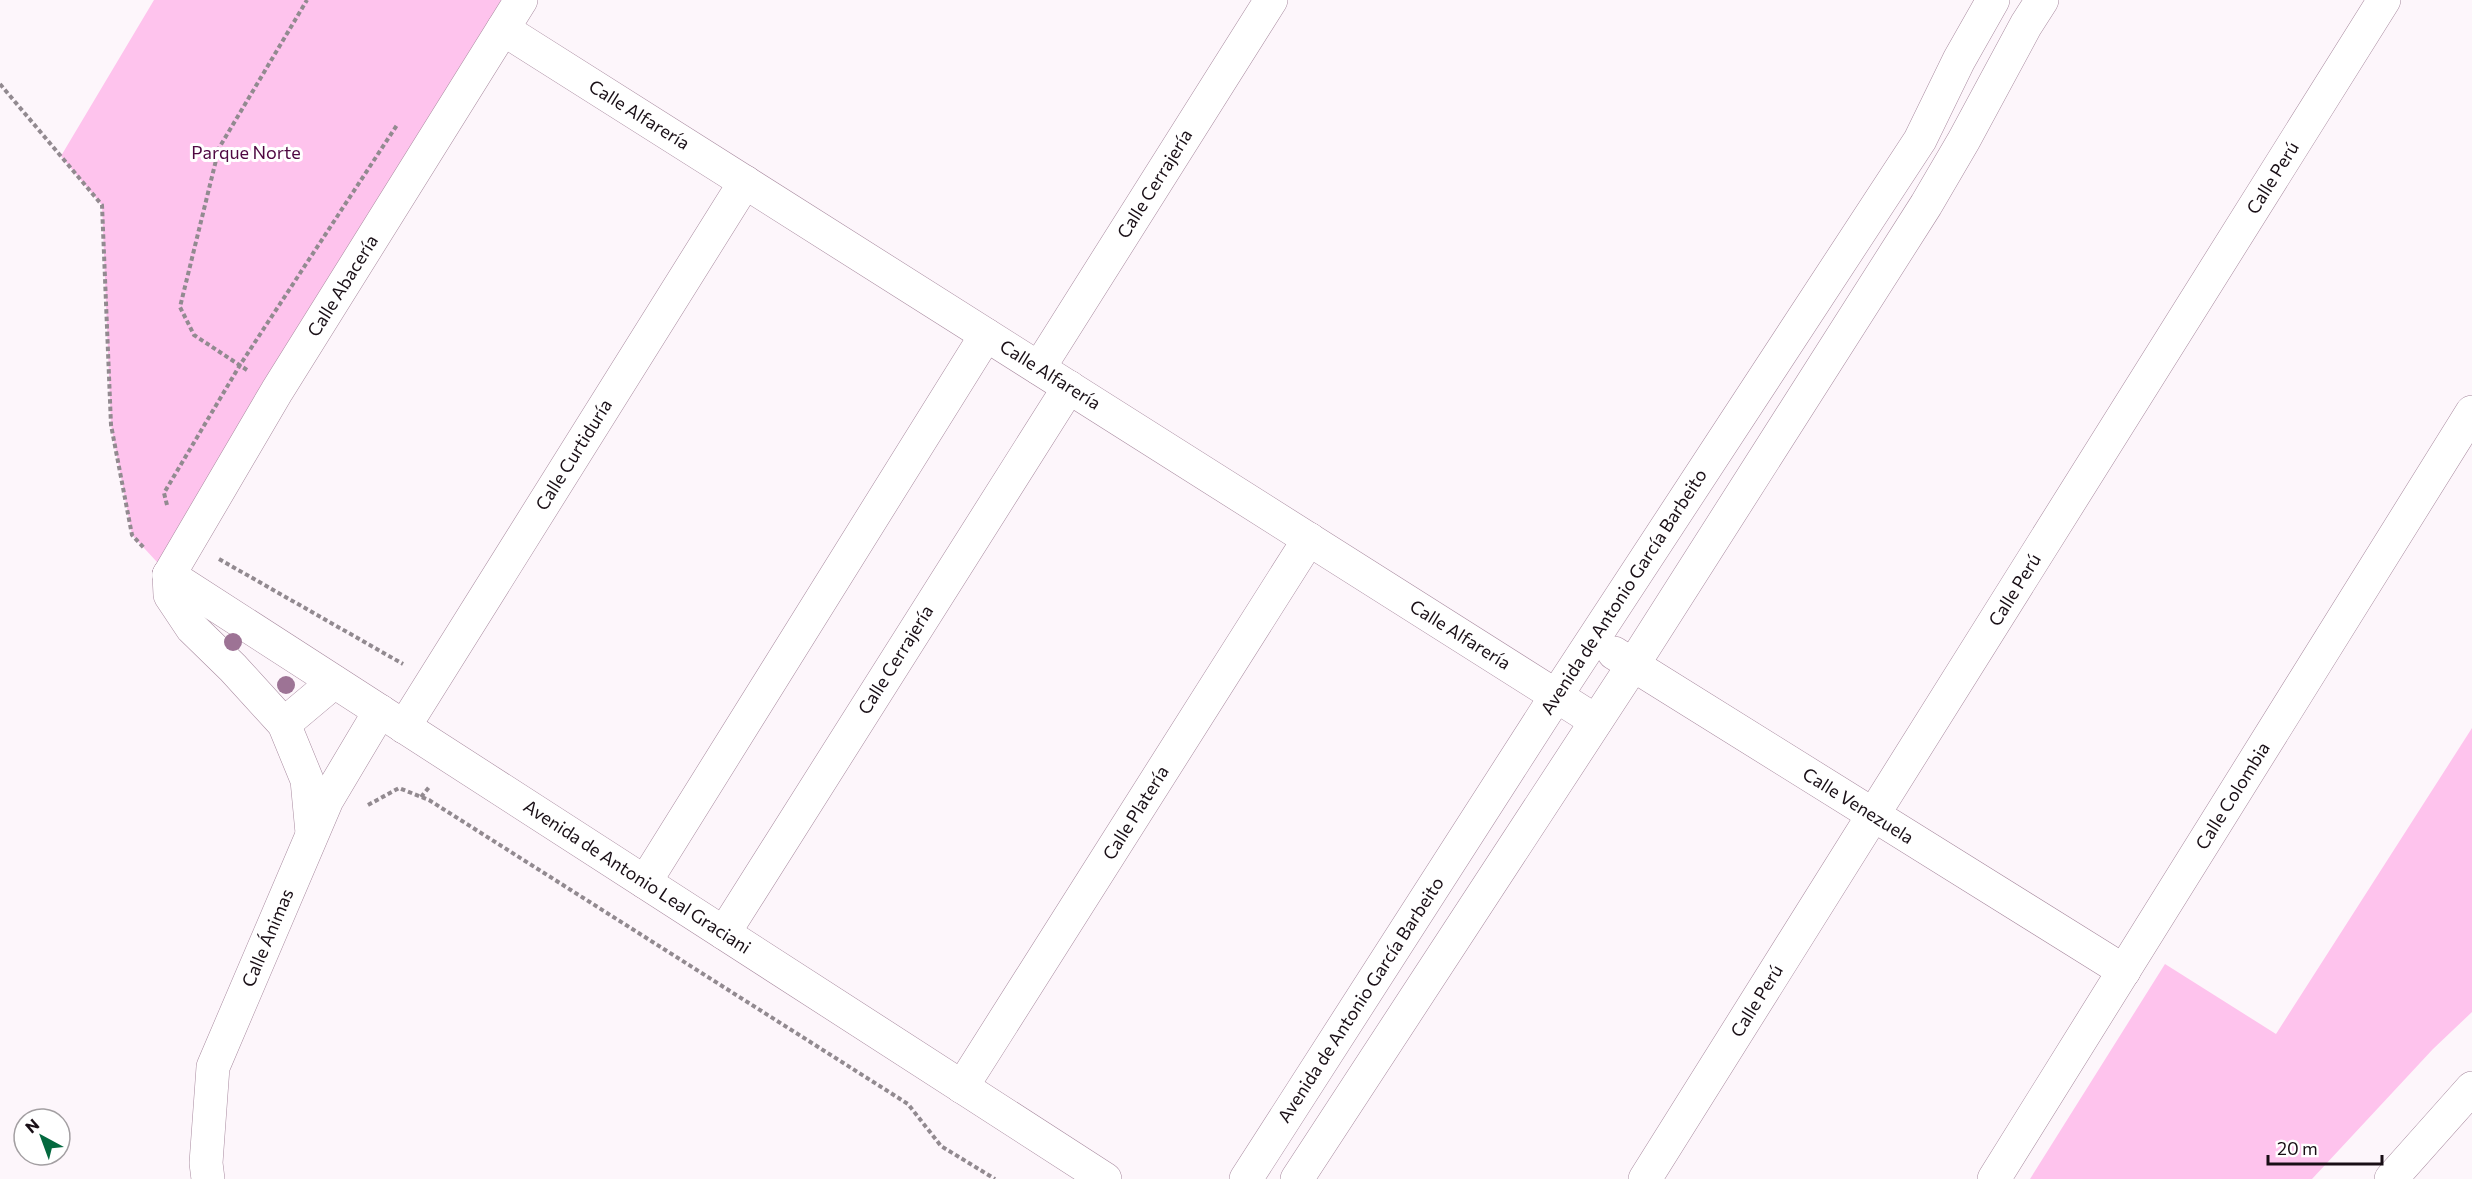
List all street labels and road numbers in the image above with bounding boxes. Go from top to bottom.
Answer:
street label: Calle Alfarería [585,74,694,154]
street label: Calle Cerrajería [1112,125,1196,242]
street label: Calle Perú [2241,137,2303,218]
street label: Calle Abacería [302,230,382,340]
street label: Calle Alfarería [996,334,1105,414]
street label: Calle Curtiduría [530,395,616,514]
street label: Avenida de Antonio García Barbeito [1535,465,1711,718]
street label: Calle Perú [1983,549,2045,630]
street label: Calle Alfarería [1406,594,1515,674]
street label: Calle Cerrajería [853,601,937,718]
street label: Calle Colombia [2190,738,2274,853]
street label: Calle Platería [1097,761,1173,864]
street label: Calle Venezuela [1799,762,1918,848]
street label: Avenida de Antonio Leal Graciani [520,794,755,958]
street label: Avenida de Antonio García Barbeito [1272,873,1448,1126]
street label: Calle Ánimas [237,885,298,990]
street label: Calle Perú [1725,960,1787,1041]

